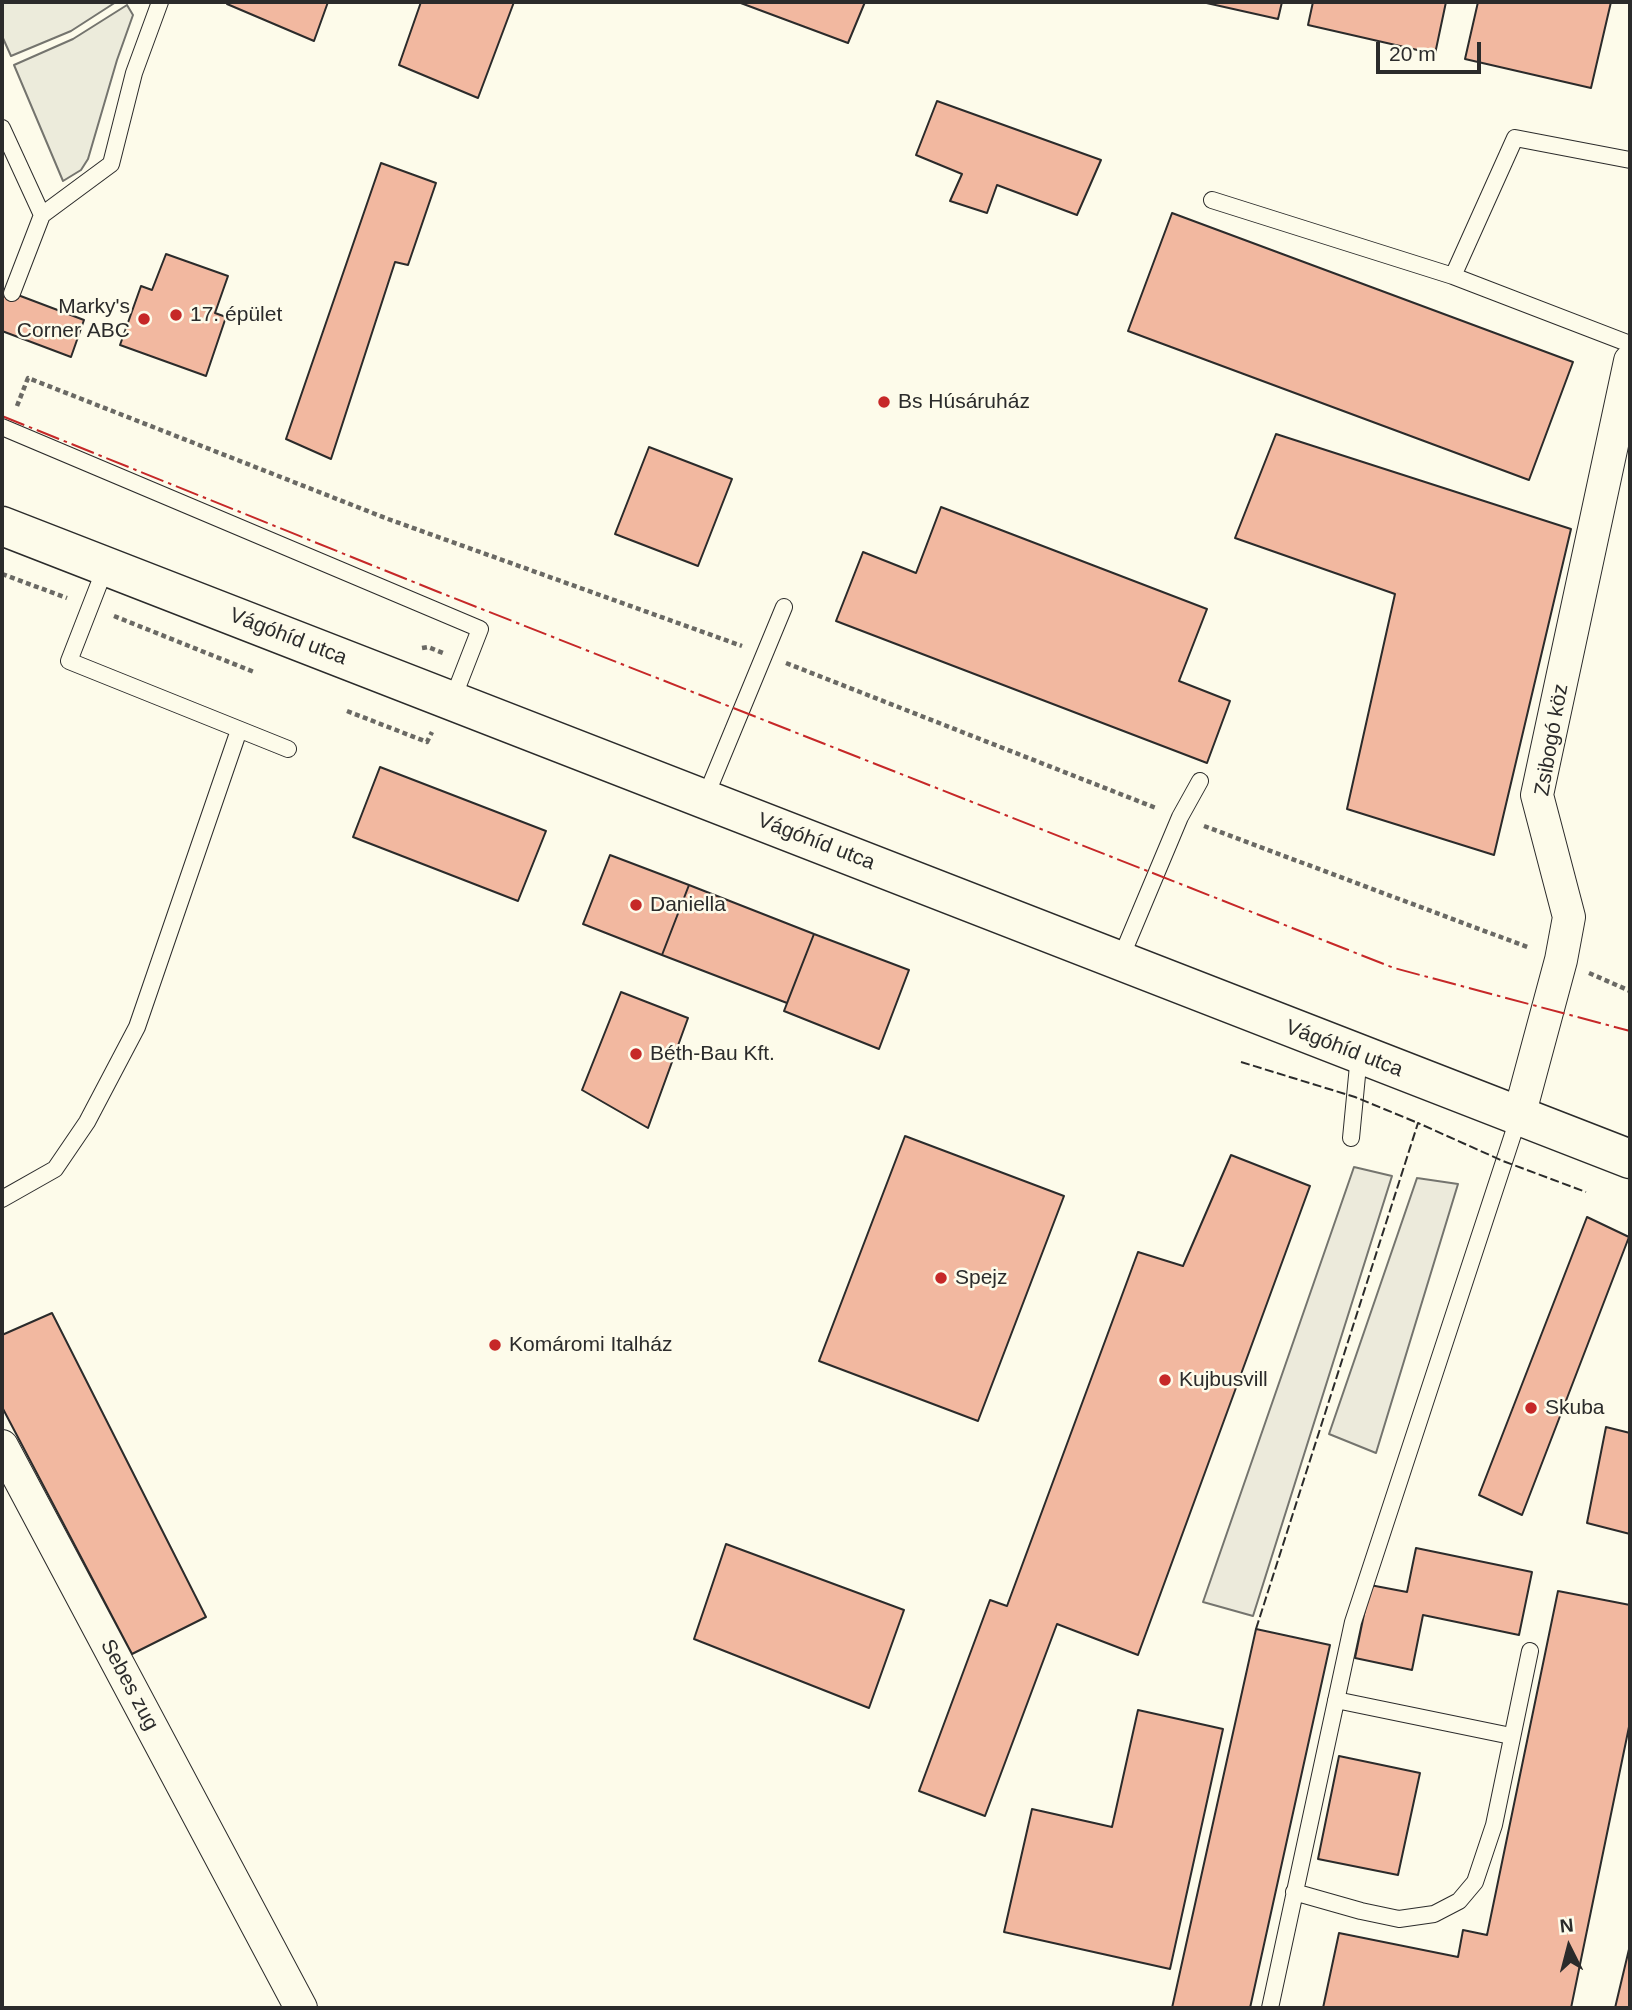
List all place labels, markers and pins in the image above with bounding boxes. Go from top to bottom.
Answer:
place label: Marky's Corner ABC [17,294,130,344]
place label: 17. épület [190,302,282,328]
marker: 17. épület [168,307,184,323]
marker: Marky's Corner ABC [136,311,152,327]
place label: Bs Húsáruház [898,389,1030,415]
marker: Bs Húsáruház [876,394,892,410]
place label: Daniella [650,892,726,918]
marker: Daniella [628,897,644,913]
place label: Béth-Bau Kft. [650,1041,775,1067]
marker: Béth-Bau Kft. [628,1046,644,1062]
place label: Spejz [955,1265,1008,1291]
marker: Spejz [933,1270,949,1286]
place label: Komáromi Italház [509,1332,672,1358]
marker: Komáromi Italház [487,1337,503,1353]
place label: Kujbusvill [1179,1367,1268,1393]
marker: Kujbusvill [1157,1372,1173,1388]
place label: Skuba [1545,1395,1605,1421]
marker: Skuba [1523,1400,1539,1416]

